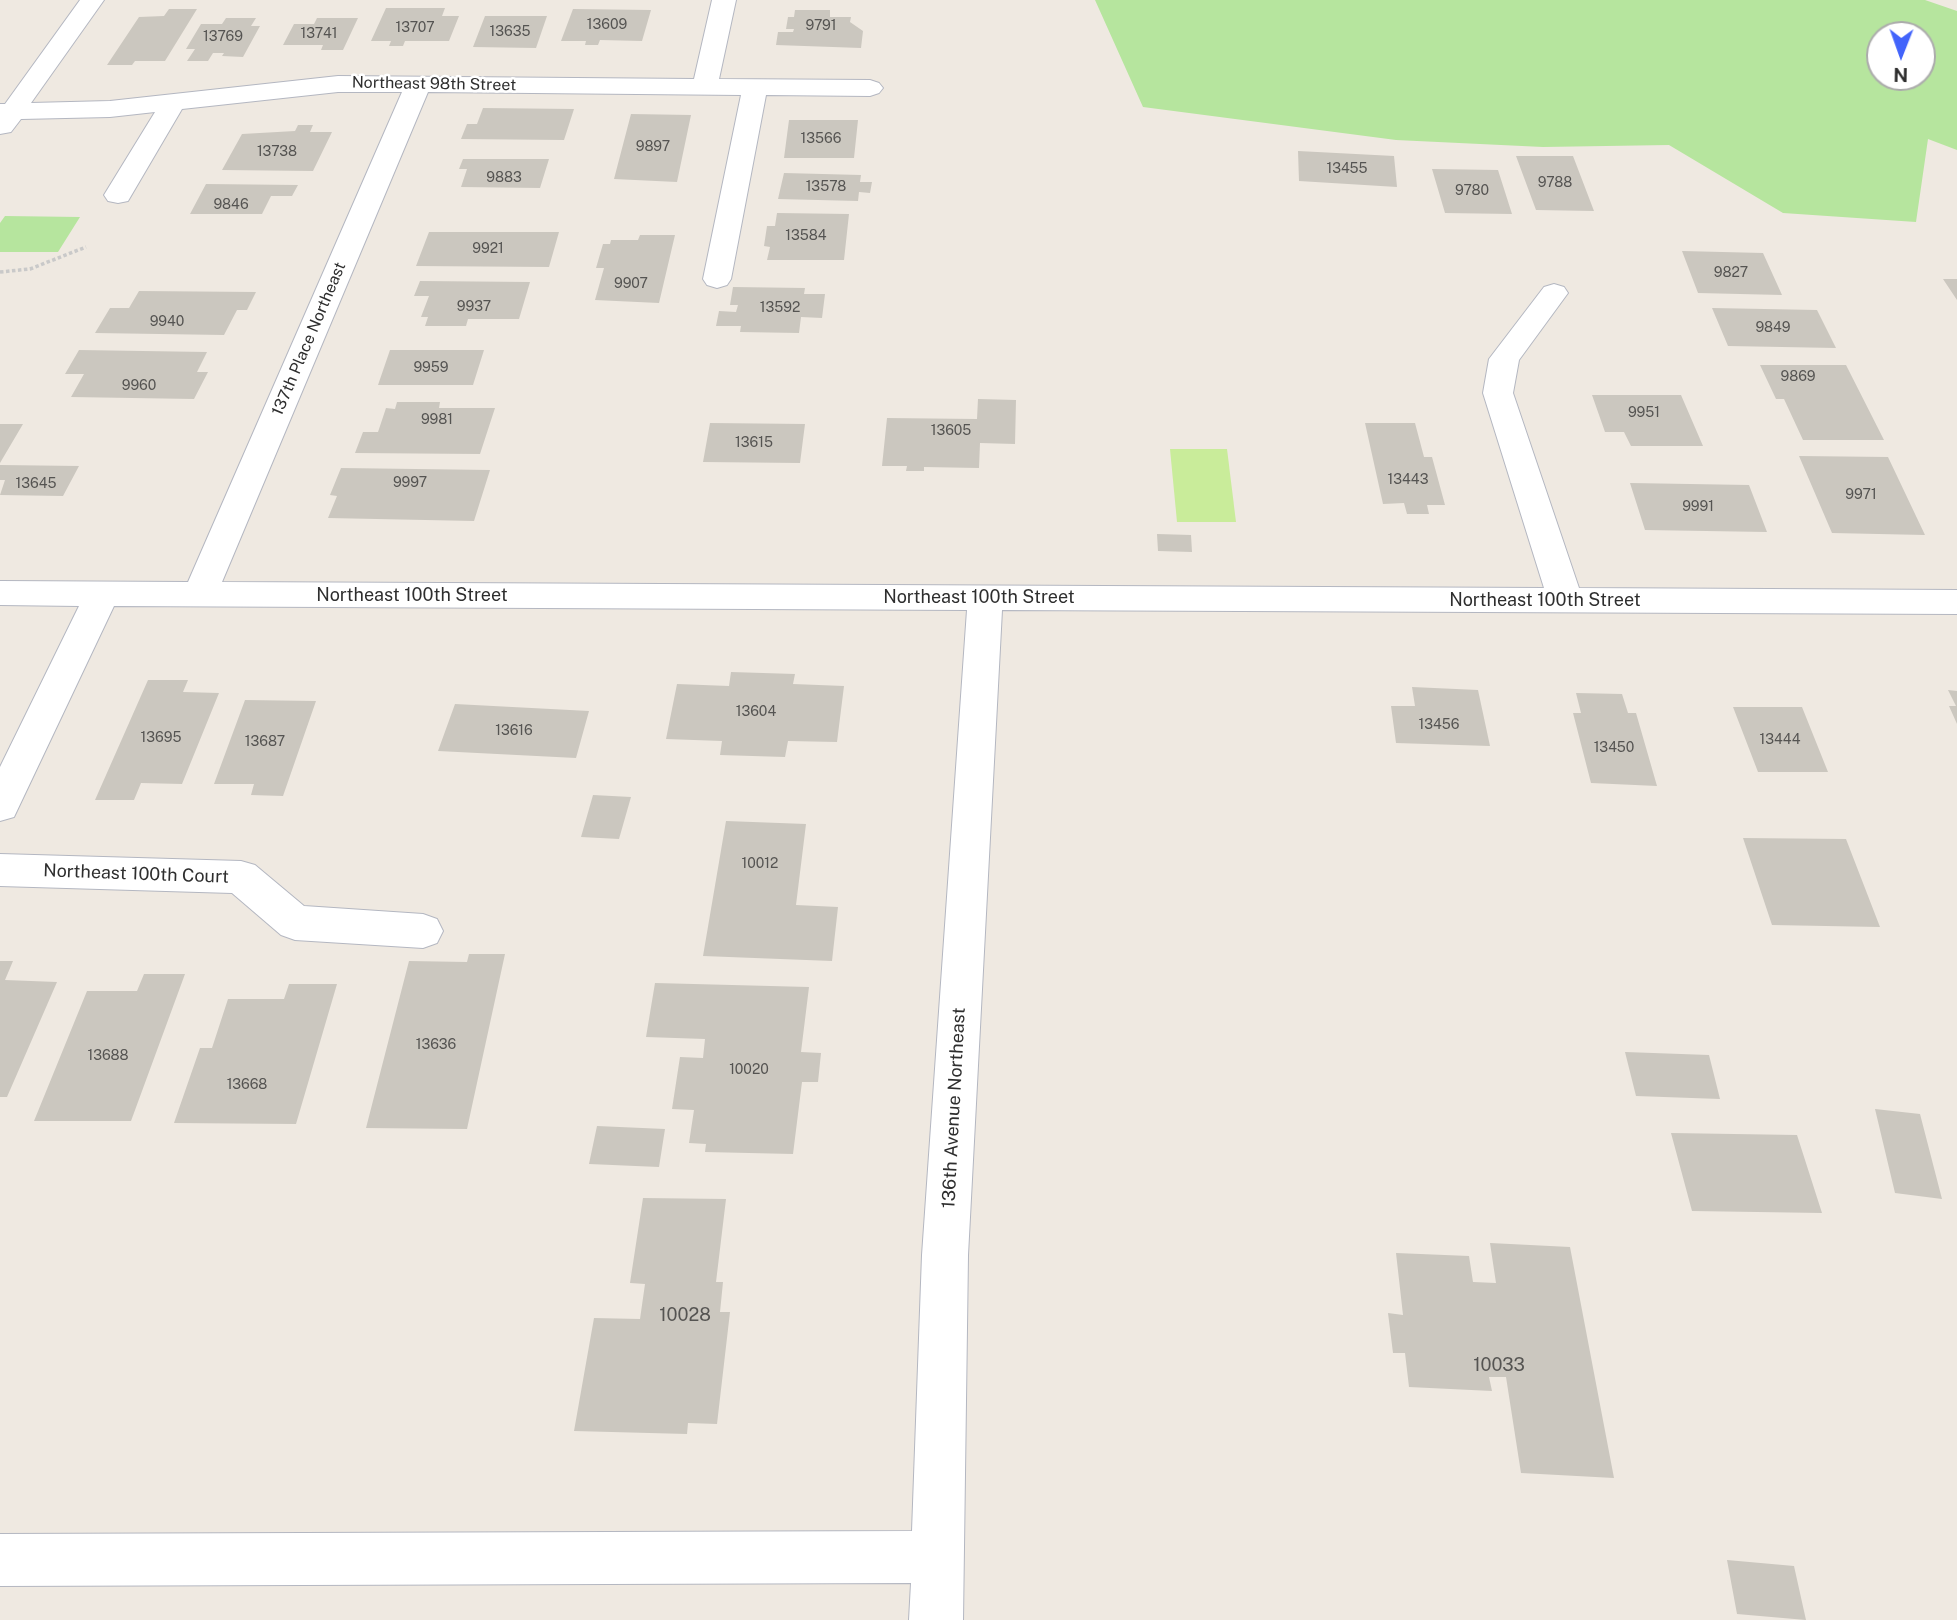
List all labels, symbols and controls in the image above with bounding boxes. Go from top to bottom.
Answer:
house number: 13609 [587,17,627,33]
house number: 9791 [805,18,837,34]
house number: 13707 [395,20,435,36]
north arrow [1866,21,1936,91]
house number: 13635 [490,24,530,40]
house number: 13741 [301,26,337,42]
house number: 13769 [203,29,243,45]
text: N [1893,64,1908,86]
street label: Northeast 98th Street [352,73,516,95]
house number: 13566 [801,131,841,147]
house number: 9897 [636,139,670,155]
house number: 13738 [257,144,297,160]
house number: 13455 [1326,161,1368,177]
house number: 9883 [486,170,522,186]
house number: 9788 [1538,175,1572,191]
house number: 13578 [806,179,846,195]
house number: 9780 [1455,183,1489,199]
house number: 9846 [213,197,249,213]
house number: 13584 [785,228,827,244]
house number: 9921 [472,241,504,257]
street label: 137th Place Northeast [268,259,350,419]
house number: 9827 [1714,265,1748,281]
house number: 9907 [614,276,648,292]
house number: 9937 [457,299,491,315]
house number: 13592 [760,300,800,316]
house number: 9940 [150,314,184,330]
house number: 9849 [1755,320,1791,336]
house number: 9959 [413,360,449,376]
house number: 9869 [1781,369,1815,385]
house number: 9960 [122,378,156,394]
house number: 9951 [1628,405,1660,421]
house number: 9981 [421,412,453,428]
house number: 13605 [931,423,971,439]
house number: 13615 [735,435,773,451]
house number: 13443 [1388,472,1428,488]
house number: 9997 [393,475,427,491]
house number: 13645 [16,476,56,492]
house number: 9971 [1845,487,1877,503]
house number: 9991 [1682,499,1714,515]
street label: Northeast 100th Street [316,584,508,606]
street label: Northeast 100th Street [883,586,1075,608]
street label: Northeast 100th Street [1449,589,1641,611]
house number: 13604 [736,704,776,720]
house number: 13456 [1419,717,1459,733]
house number: 13616 [495,723,533,739]
house number: 13695 [141,730,181,746]
house number: 13444 [1760,732,1800,748]
house number: 13687 [245,734,285,750]
house number: 13450 [1594,740,1634,756]
house number: 10012 [742,856,778,872]
street label: Northeast 100th Court [43,860,229,888]
street label: 136th Avenue Northeast [938,1007,970,1209]
house number: 13636 [416,1037,456,1053]
house number: 13688 [87,1048,129,1064]
house number: 10020 [729,1062,769,1078]
house number: 13668 [227,1077,267,1093]
house number: 10028 [659,1304,711,1326]
house number: 10033 [1473,1354,1525,1376]

